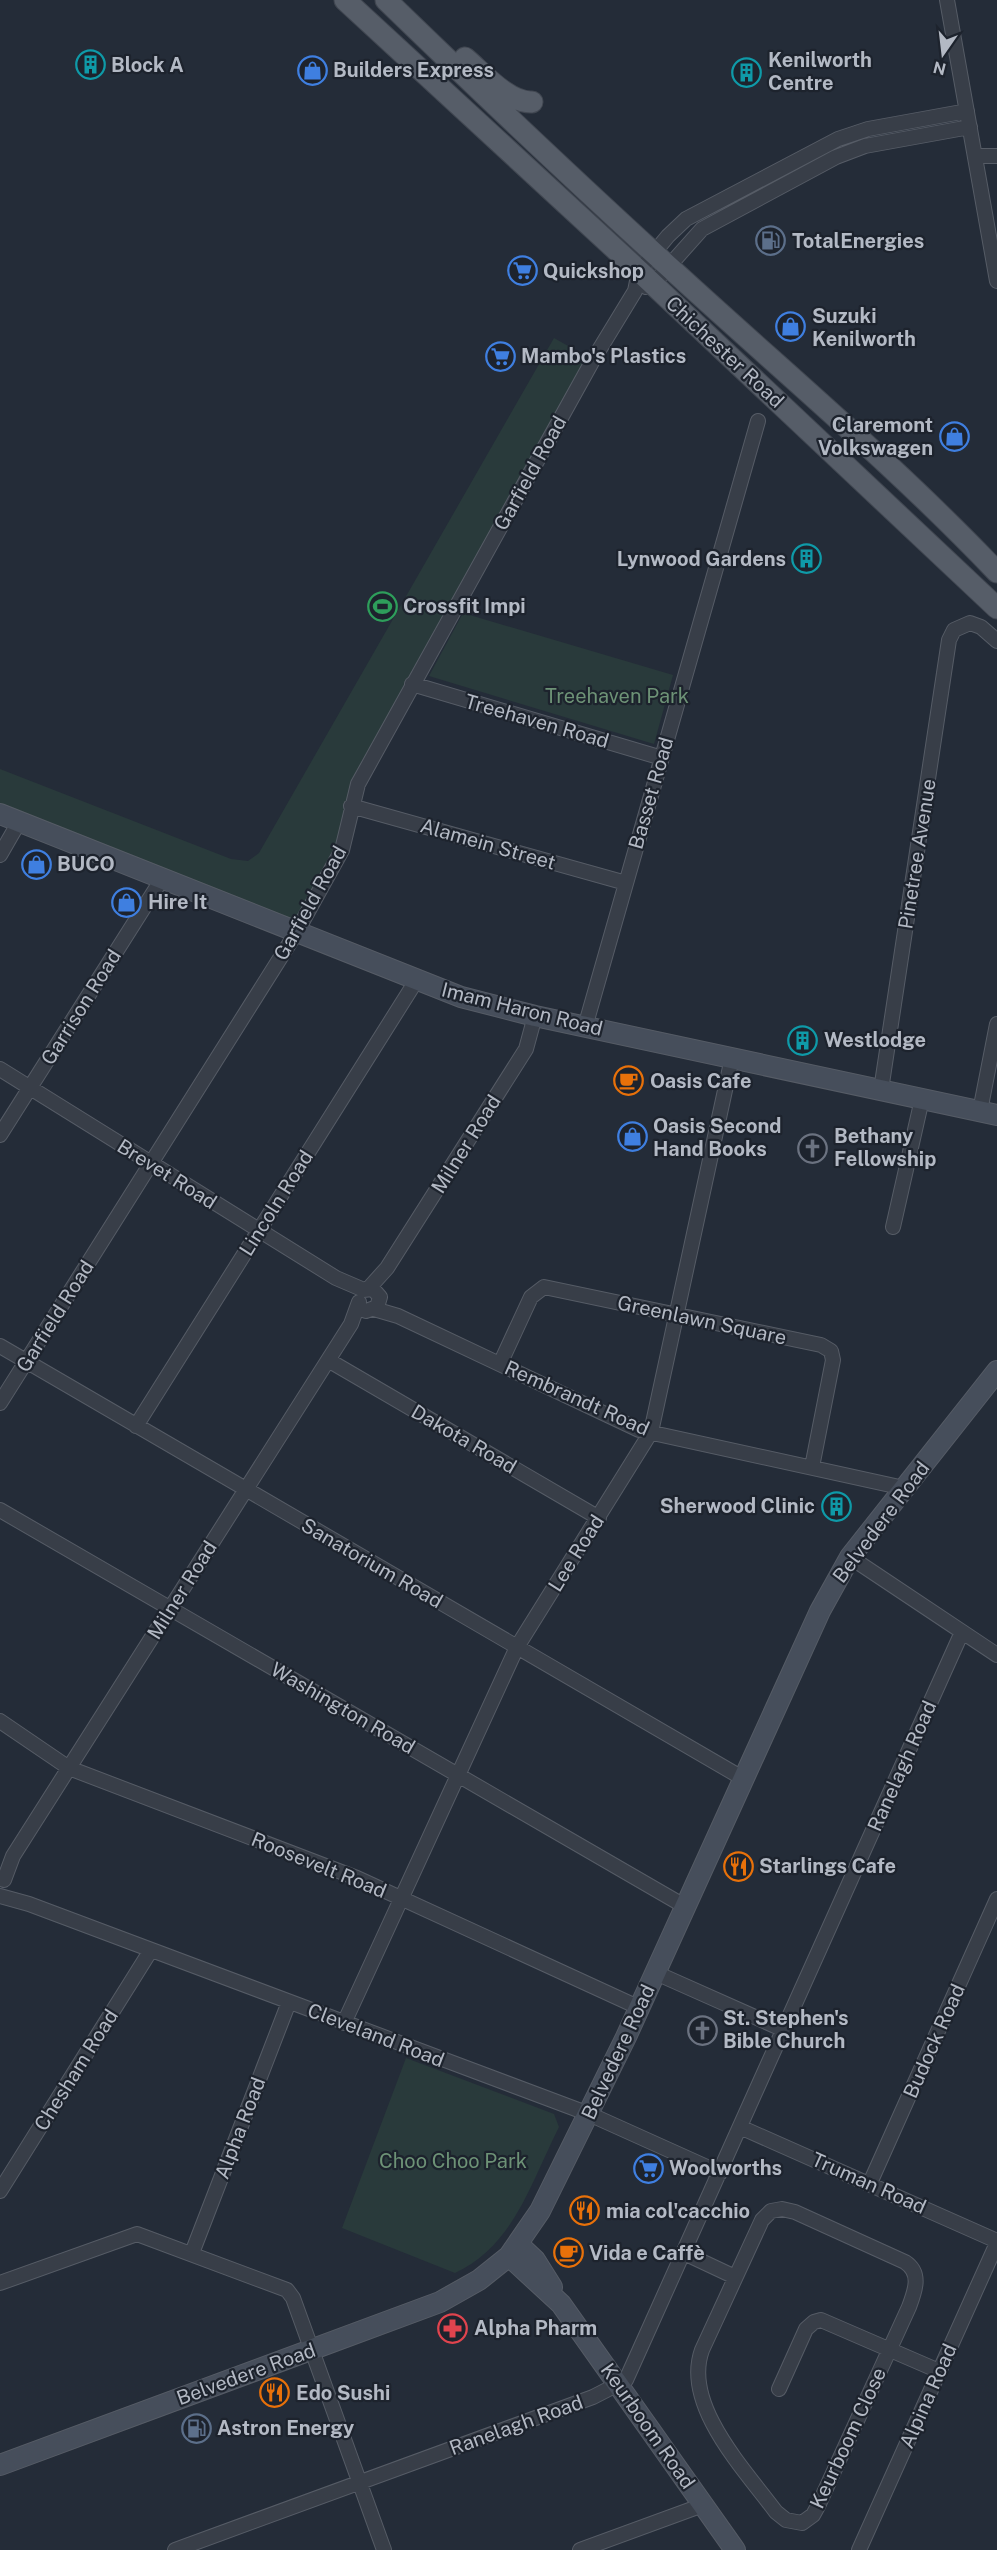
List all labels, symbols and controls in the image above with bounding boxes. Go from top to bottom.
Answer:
north arrow [913,24,973,84]
place label: Kenilworth Centre [768,48,872,95]
building icon: Block A [74,49,106,81]
place label: Block A [111,53,184,77]
shop icon: Builders Express [296,54,328,86]
building icon: Kenilworth Centre [731,56,763,88]
text: N [931,57,948,79]
place label: Builders Express [333,58,494,82]
fuel station icon: TotalEnergies [755,225,787,257]
place label: TotalEnergies [792,229,924,253]
supermarket icon: Quickshop [506,255,538,287]
place label: Quickshop [543,259,644,283]
street label: Chichester Road [661,291,789,413]
place label: Suzuki Kenilworth [812,304,916,351]
shop icon: Suzuki Kenilworth [775,311,807,343]
supermarket icon: Mambo's Plastics [484,340,516,372]
place label: Mambo's Plastics [521,344,686,368]
street label: Garfield Road [489,412,571,534]
place label: Claremont Volkswagen [818,413,933,460]
shop icon: Claremont Volkswagen [938,421,970,453]
building icon: Lynwood Gardens [791,543,823,575]
place label: Lynwood Gardens [617,547,786,571]
sports icon: Crossfit Impi [366,590,398,622]
place label: Crossfit Impi [403,594,526,618]
park label: Treehaven Park [545,684,689,708]
street label: Treehaven Road [462,689,612,753]
street label: Basset Road [624,734,678,852]
street label: Pinetree Avenue [893,777,941,931]
street label: Alamein Street [418,813,558,875]
street label: Garfield Road [269,842,351,964]
shop icon: BUCO [20,848,52,880]
place label: BUCO [57,852,115,876]
shop icon: Hire It [111,886,143,918]
place label: Hire It [148,890,207,914]
street label: Garrison Road [36,945,126,1069]
street label: Imam Haron Road [439,977,605,1041]
building icon: Westlodge [787,1024,819,1056]
place label: Westlodge [824,1028,926,1052]
cafe icon: Oasis Cafe [613,1065,645,1097]
place label: Oasis Cafe [650,1069,751,1093]
street label: Milner Road [426,1090,506,1198]
place label: Oasis Second Hand Books [653,1114,782,1161]
shop icon: Oasis Second Hand Books [616,1121,648,1153]
place label: Bethany Fellowship [834,1124,936,1171]
church icon: Bethany Fellowship [797,1132,829,1164]
street label: Brevet Road [113,1134,221,1214]
street label: Lincoln Road [234,1146,318,1260]
street label: Garfield Road [11,1256,99,1376]
street label: Greenlawn Square [615,1290,789,1350]
street label: Rembrandt Road [501,1355,653,1441]
street label: Dakota Road [407,1399,521,1479]
street label: Belvedere Road [827,1456,935,1588]
building icon: Sherwood Clinic [820,1490,852,1522]
place label: Sherwood Clinic [660,1494,815,1518]
street label: Lee Road [543,1510,609,1596]
street label: Sanatorium Road [297,1513,447,1613]
street label: Milner Road [142,1536,222,1644]
street label: Washington Road [267,1657,419,1759]
street label: Ranelagh Road [862,1697,942,1835]
street label: Roosevelt Road [248,1827,390,1903]
restaurant icon: Starlings Cafe [722,1850,754,1882]
place label: Starlings Cafe [759,1854,896,1878]
street label: Budock Road [898,1980,970,2102]
street label: Belvedere Road [576,1981,660,2123]
street label: Cleveland Road [304,1998,448,2072]
street label: Chesham Road [29,2005,123,2135]
place label: St. Stephen's Bible Church [723,2006,849,2053]
church icon: St. Stephen's Bible Church [686,2014,718,2046]
street label: Alpha Road [210,2074,270,2182]
street label: Truman Road [808,2147,930,2219]
park label: Choo Choo Park [379,2149,527,2173]
supermarket icon: Woolworths [632,2152,664,2184]
place label: Woolworths [669,2156,782,2180]
restaurant icon: mia col'cacchio [569,2195,601,2227]
place label: mia col'cacchio [606,2199,750,2223]
cafe icon: Vida e Caffè [552,2237,584,2269]
place label: Vida e Caffè [589,2241,705,2265]
pharmacy icon: Alpha Pharm [437,2312,469,2344]
place label: Alpha Pharm [474,2316,597,2340]
street label: Belvedere Road [173,2338,319,2410]
street label: Alpina Road [894,2340,962,2452]
street label: Keurboom Road [596,2358,700,2494]
street label: Keurboom Close [805,2364,891,2512]
restaurant icon: Edo Sushi [259,2377,291,2409]
place label: Edo Sushi [296,2381,390,2405]
street label: Ranelagh Road [446,2390,586,2460]
fuel station icon: Astron Energy [180,2412,212,2444]
place label: Astron Energy [217,2416,354,2440]

